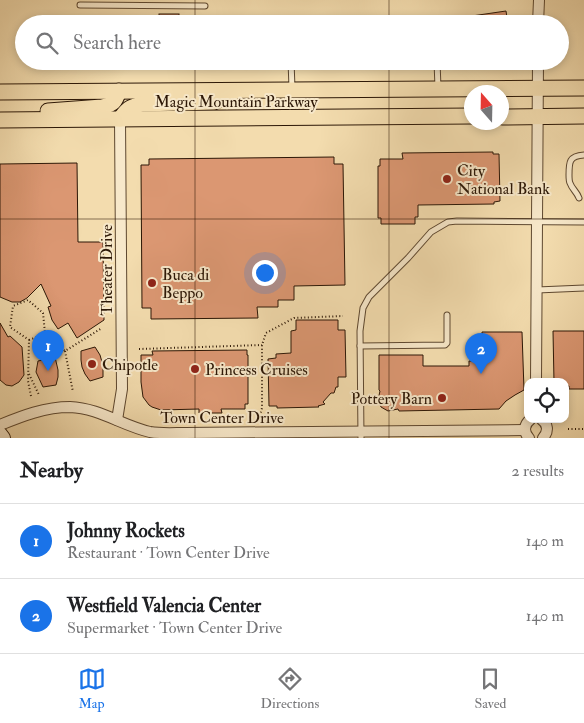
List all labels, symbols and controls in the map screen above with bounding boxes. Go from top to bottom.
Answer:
search box [15,15,569,70]
icon: search [33,29,61,57]
text: Search here [73,31,161,55]
north arrow [464,85,509,130]
street label: Magic Mountain Parkway [154,92,318,112]
place label: City National Bank [457,161,550,199]
marker: City National Bank [441,173,453,185]
street label: Theater Drive [97,224,117,316]
your location [252,260,278,286]
place label: Buca di Beppo [162,265,209,304]
marker: Buca di Beppo [146,277,158,289]
pin: 1 [32,330,64,371]
pin: 2 [465,333,497,374]
place label: Chipotle [102,355,158,376]
marker: Chipotle [86,358,98,370]
place label: Princess Cruises [205,360,308,380]
marker: Princess Cruises [189,363,201,375]
map controls [524,378,569,423]
button: locate [524,378,569,423]
place label: Pottery Barn [351,389,432,409]
marker: Pottery Barn [436,392,448,404]
street label: Town Center Drive [160,408,284,428]
text: Nearby [20,457,83,484]
text: 2 results [511,461,564,481]
text: Johnny Rockets [67,519,185,543]
text: 1 [33,531,39,551]
text: 140 m [526,531,564,551]
text: Restaurant · Town Center Drive [67,543,270,563]
text: Westfield Valencia Center [67,594,261,618]
text: 2 [32,606,40,626]
text: 140 m [526,606,564,626]
text: Supermarket · Town Center Drive [67,618,282,638]
tab: Map [78,665,106,712]
tab: Directions [261,665,319,712]
tab: Saved [474,665,506,712]

